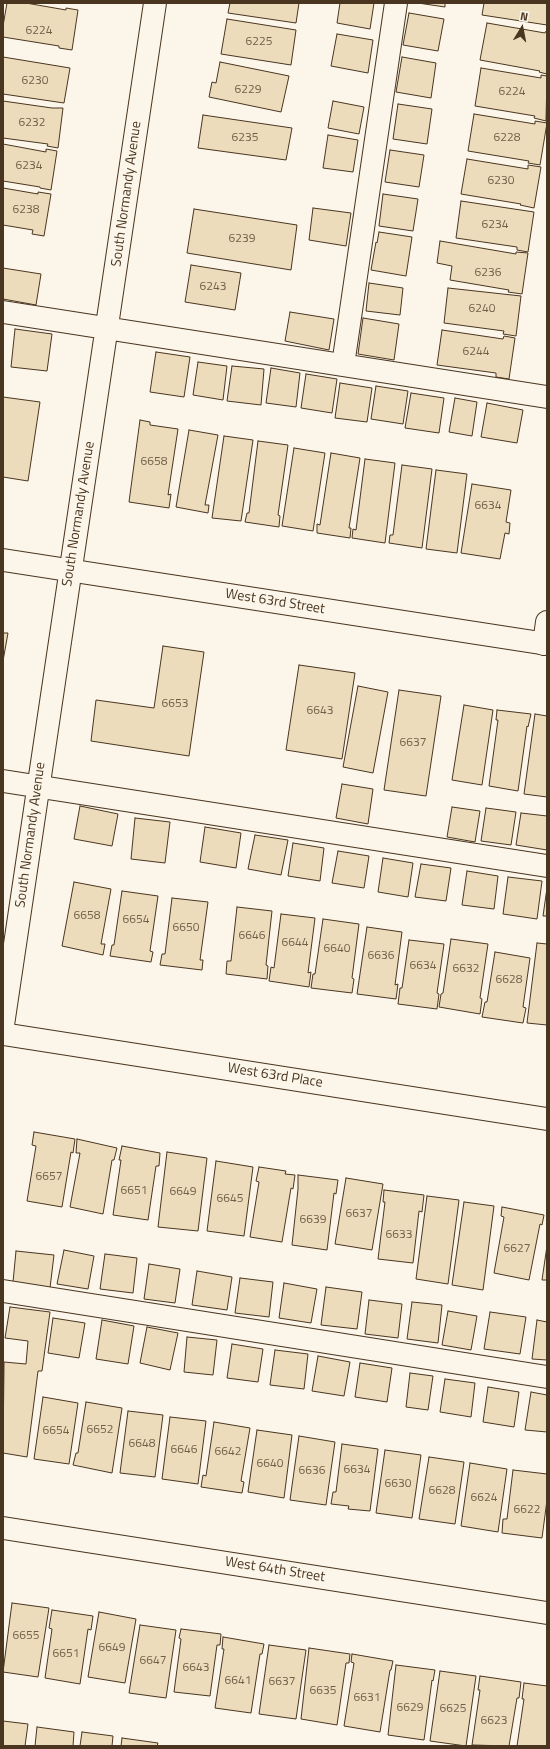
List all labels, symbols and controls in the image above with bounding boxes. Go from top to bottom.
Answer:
north arrow [502,8,542,48]
text: N [519,8,529,25]
house number: 6224 [26,24,52,38]
house number: 6225 [246,35,272,49]
house number: 6230 [22,74,48,88]
house number: 6229 [235,83,261,97]
house number: 6224 [499,85,525,99]
house number: 6232 [19,116,45,130]
street label: South Normandy Avenue [108,120,146,268]
house number: 6235 [232,131,258,145]
house number: 6228 [494,131,520,145]
house number: 6234 [16,159,42,173]
house number: 6230 [488,174,514,188]
house number: 6238 [13,203,39,217]
house number: 6234 [482,218,508,232]
house number: 6239 [229,232,255,246]
house number: 6236 [475,266,501,280]
house number: 6243 [200,280,226,294]
house number: 6240 [469,302,495,316]
house number: 6244 [463,345,489,359]
street label: South Normandy Avenue [59,440,99,588]
house number: 6658 [141,455,167,469]
house number: 6634 [475,499,501,513]
street label: West 63rd Street [224,586,326,618]
house number: 6653 [162,697,188,711]
house number: 6643 [307,704,333,718]
house number: 6637 [400,736,426,750]
street label: South Normandy Avenue [12,761,50,909]
house number: 6658 [74,909,100,923]
house number: 6654 [123,913,149,927]
house number: 6650 [173,921,199,935]
house number: 6646 [239,929,265,943]
house number: 6644 [282,936,308,950]
house number: 6640 [324,942,350,956]
house number: 6636 [368,949,394,963]
house number: 6634 [410,959,436,973]
house number: 6632 [453,962,479,976]
house number: 6628 [496,973,522,987]
street label: West 63rd Place [226,1060,324,1092]
house number: 6657 [36,1170,62,1184]
house number: 6651 [121,1184,147,1198]
house number: 6649 [170,1185,196,1199]
house number: 6645 [217,1192,243,1206]
house number: 6637 [346,1207,372,1221]
house number: 6639 [300,1213,326,1227]
house number: 6633 [386,1228,412,1242]
house number: 6627 [504,1242,530,1256]
house number: 6652 [87,1423,113,1437]
house number: 6654 [43,1424,69,1438]
house number: 6648 [129,1437,155,1451]
house number: 6646 [171,1443,197,1457]
house number: 6642 [215,1445,241,1459]
house number: 6640 [257,1457,283,1471]
house number: 6634 [344,1463,370,1477]
house number: 6636 [299,1464,325,1478]
house number: 6630 [385,1477,411,1491]
house number: 6628 [429,1484,455,1498]
house number: 6624 [471,1491,497,1505]
house number: 6622 [514,1503,540,1517]
street label: West 64th Street [224,1554,326,1586]
house number: 6655 [13,1629,39,1643]
house number: 6649 [99,1641,125,1655]
house number: 6651 [53,1647,79,1661]
house number: 6647 [140,1654,166,1668]
house number: 6643 [183,1661,209,1675]
house number: 6641 [225,1674,251,1688]
house number: 6637 [269,1675,295,1689]
house number: 6635 [310,1684,336,1698]
house number: 6631 [354,1691,380,1705]
house number: 6629 [397,1701,423,1715]
house number: 6625 [440,1702,466,1716]
house number: 6623 [481,1714,507,1728]

